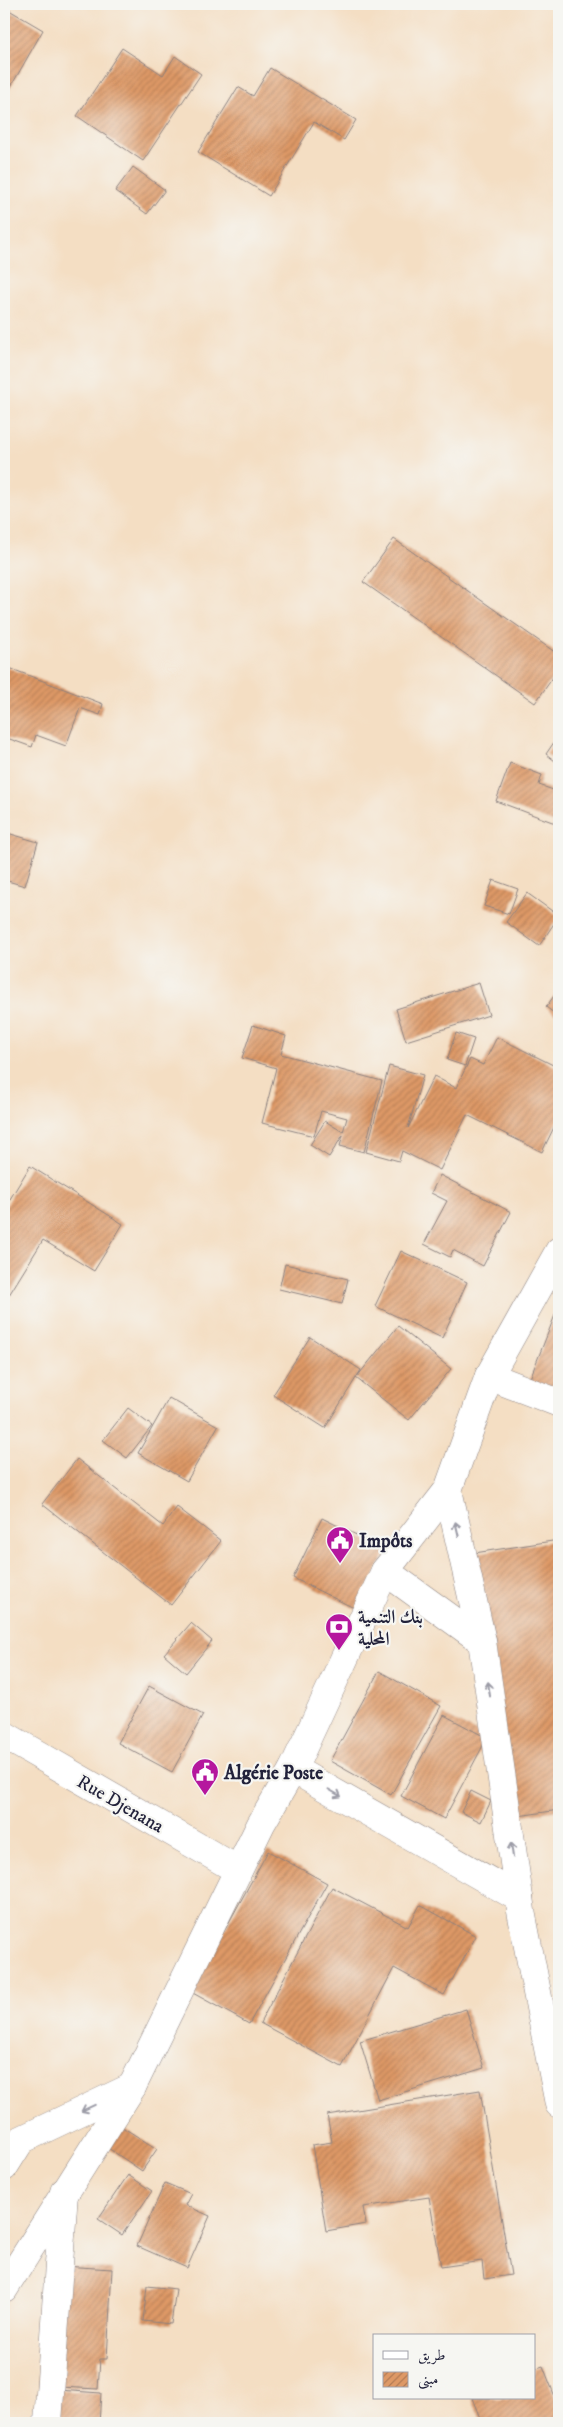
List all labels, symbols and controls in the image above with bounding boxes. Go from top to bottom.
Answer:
one-way arrow [452,1522,461,1538]
public building icon: Impôts [325,1525,355,1564]
place label: Impôts [359,1530,413,1553]
place label: بنك التنمية المحلية [358,1606,423,1651]
bank icon: بنك التنمية المحلية [324,1612,354,1651]
one-way arrow [484,1681,494,1697]
public building icon: Algérie Poste [190,1757,220,1796]
place label: Algérie Poste [223,1762,323,1785]
street label: Rue Djenana [73,1770,168,1838]
one-way arrow [327,1788,342,1798]
one-way arrow [507,1842,517,1858]
one-way arrow [81,2104,96,2113]
legend [373,2334,536,2400]
text: طريق [418,2346,445,2365]
text: مبنى [418,2370,438,2390]

